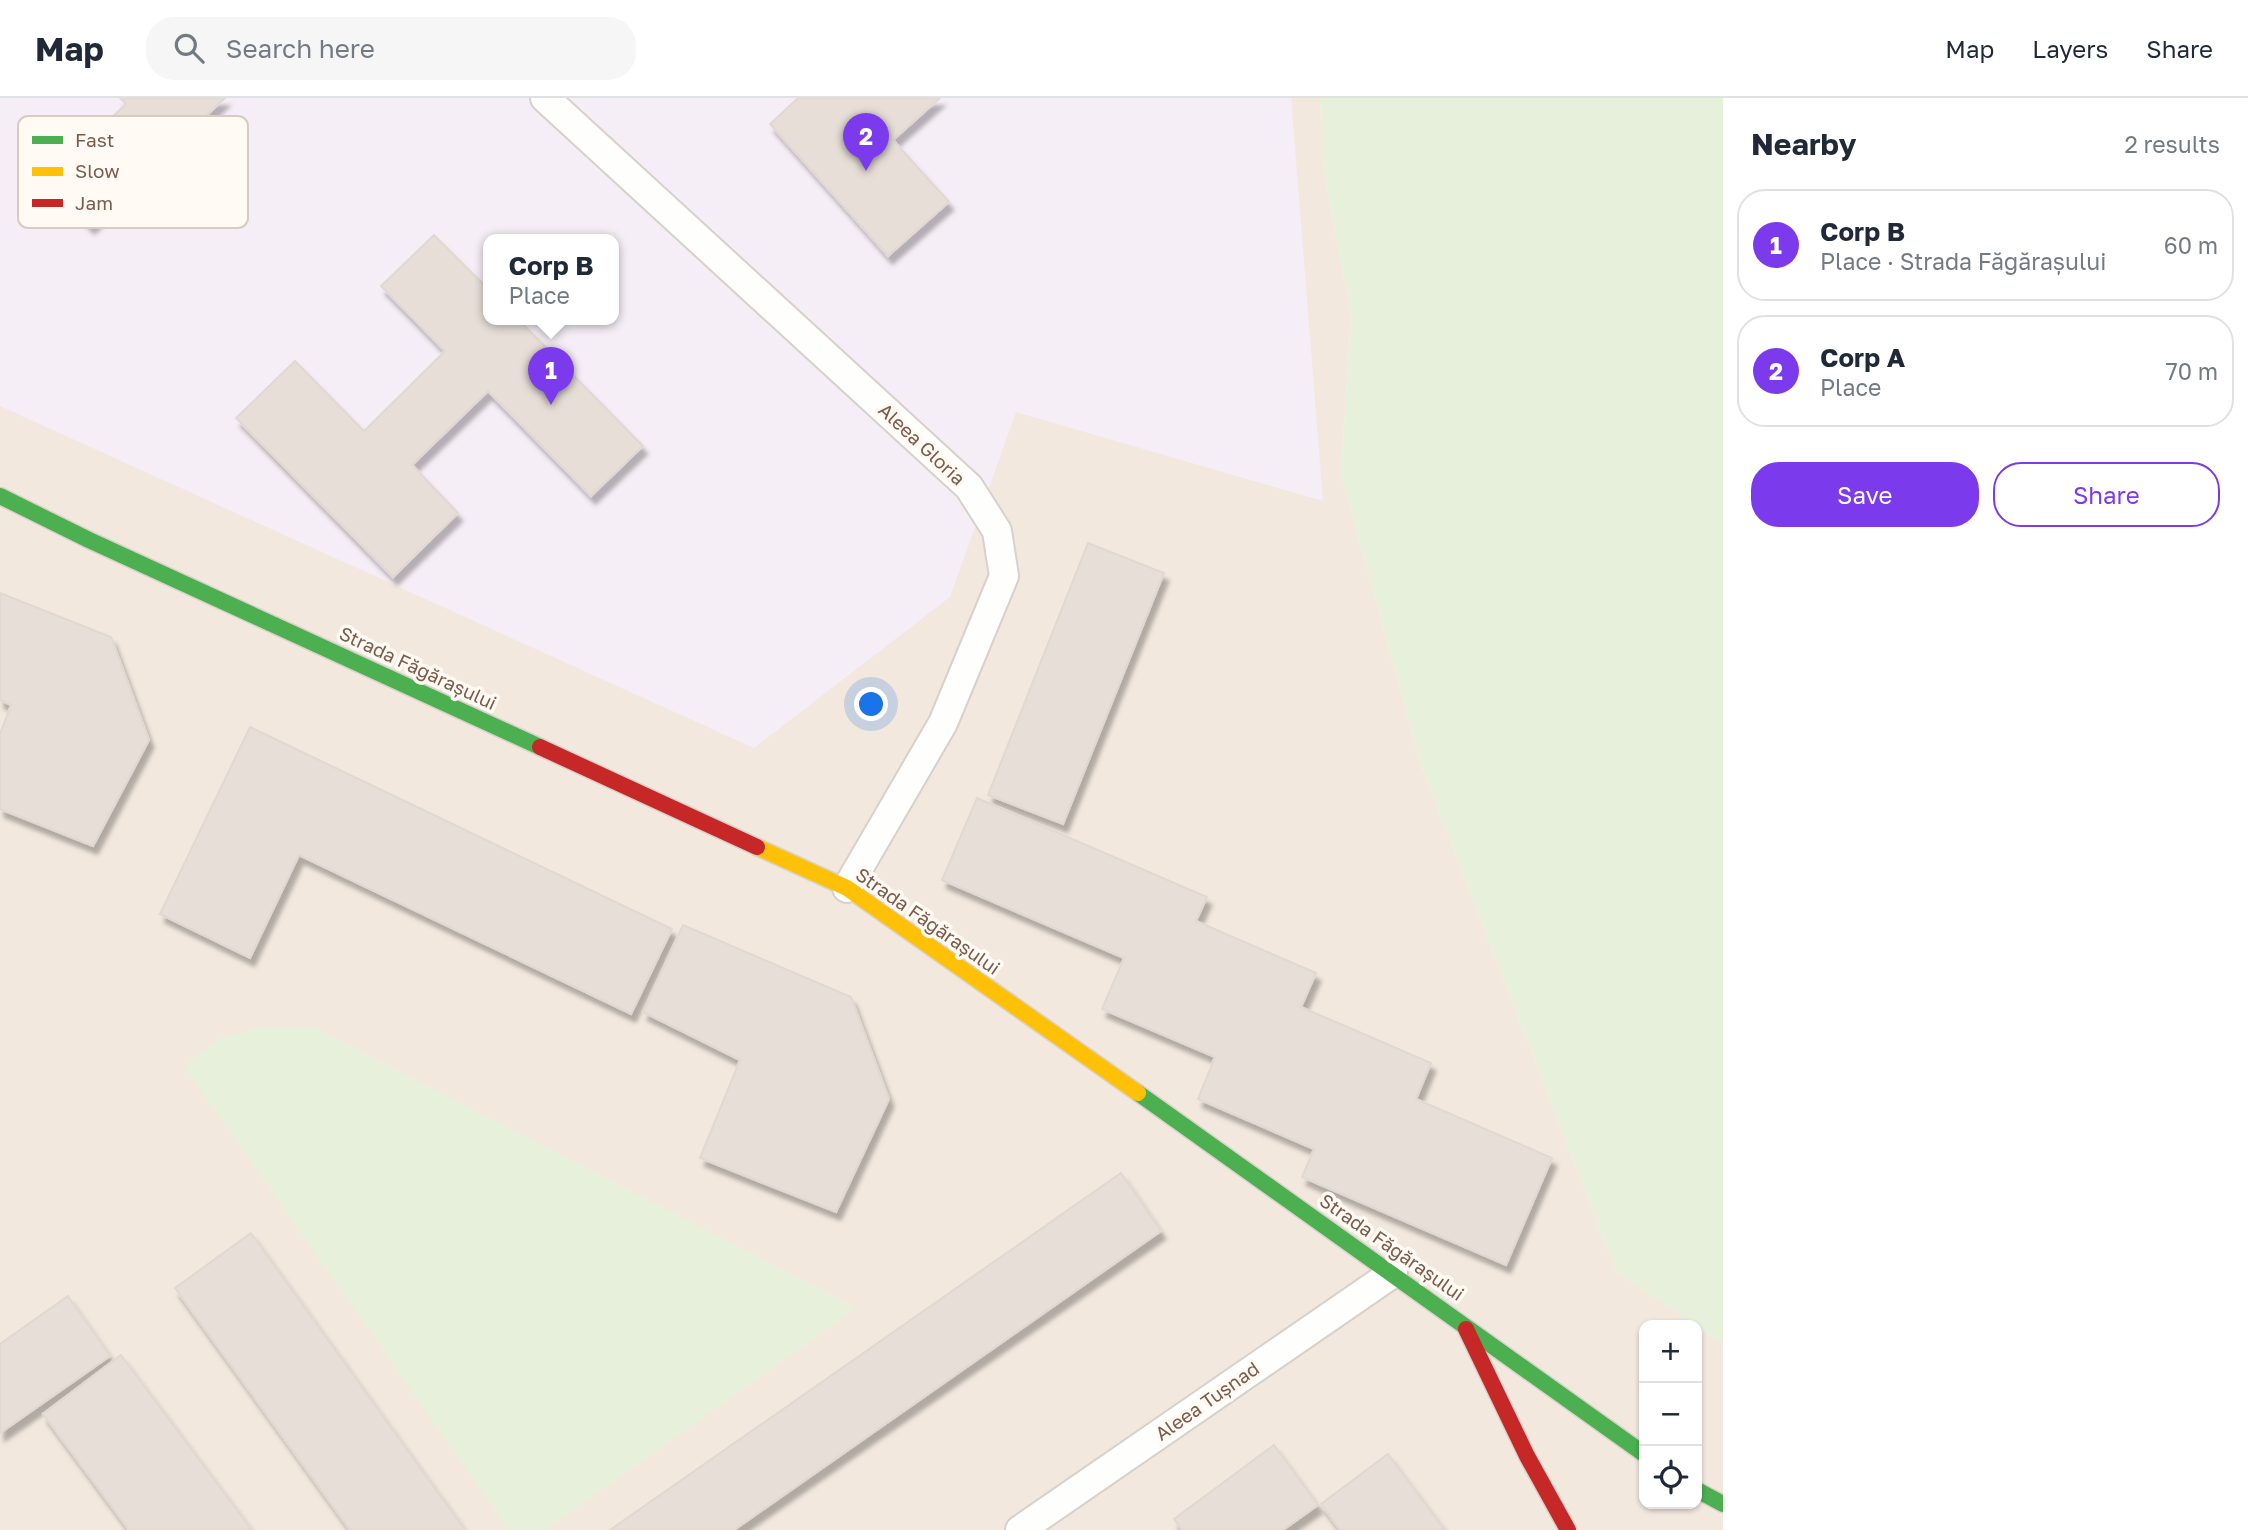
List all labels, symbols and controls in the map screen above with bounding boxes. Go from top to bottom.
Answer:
search box [146,17,636,80]
text: Map [35,29,104,68]
icon: search [170,29,208,67]
text: Search here [226,33,375,64]
text: Map [1945,34,1994,63]
text: Layers [2032,34,2108,63]
text: Share [2146,34,2213,63]
pin: 2 [843,113,889,171]
legend [18,116,248,228]
text: Nearby [1751,126,1856,162]
text: Fast [75,128,114,151]
text: 2 results [2124,130,2220,158]
text: Slow [75,159,120,182]
text: Jam [75,191,113,214]
text: Corp B [1820,216,1905,247]
text: 1 [1770,231,1782,259]
text: 60 m [2164,231,2218,259]
popup [483,234,619,325]
text: Place · Strada Făgărașului [1820,247,2106,275]
text: Corp B [508,250,594,281]
text: Place [508,281,570,309]
text: Corp A [1820,342,1905,373]
pin: 1 [528,347,574,405]
text: 2 [1769,357,1783,385]
text: 70 m [2165,357,2218,385]
text: Place [1820,373,1881,401]
street label: Aleea Gloria [874,398,970,489]
button: Save [1751,462,1979,527]
button: Share [1993,462,2220,527]
street label: Strada Făgărașului [336,621,500,714]
your location [854,687,888,721]
street label: Strada Făgărașului [852,862,1005,979]
street label: Strada Făgărașului [1316,1188,1469,1305]
map controls [1639,1320,1702,1509]
button: + [1639,1320,1702,1383]
street label: Aleea Tușnad [1150,1356,1263,1445]
button: − [1639,1383,1702,1446]
button: locate [1639,1446,1702,1509]

